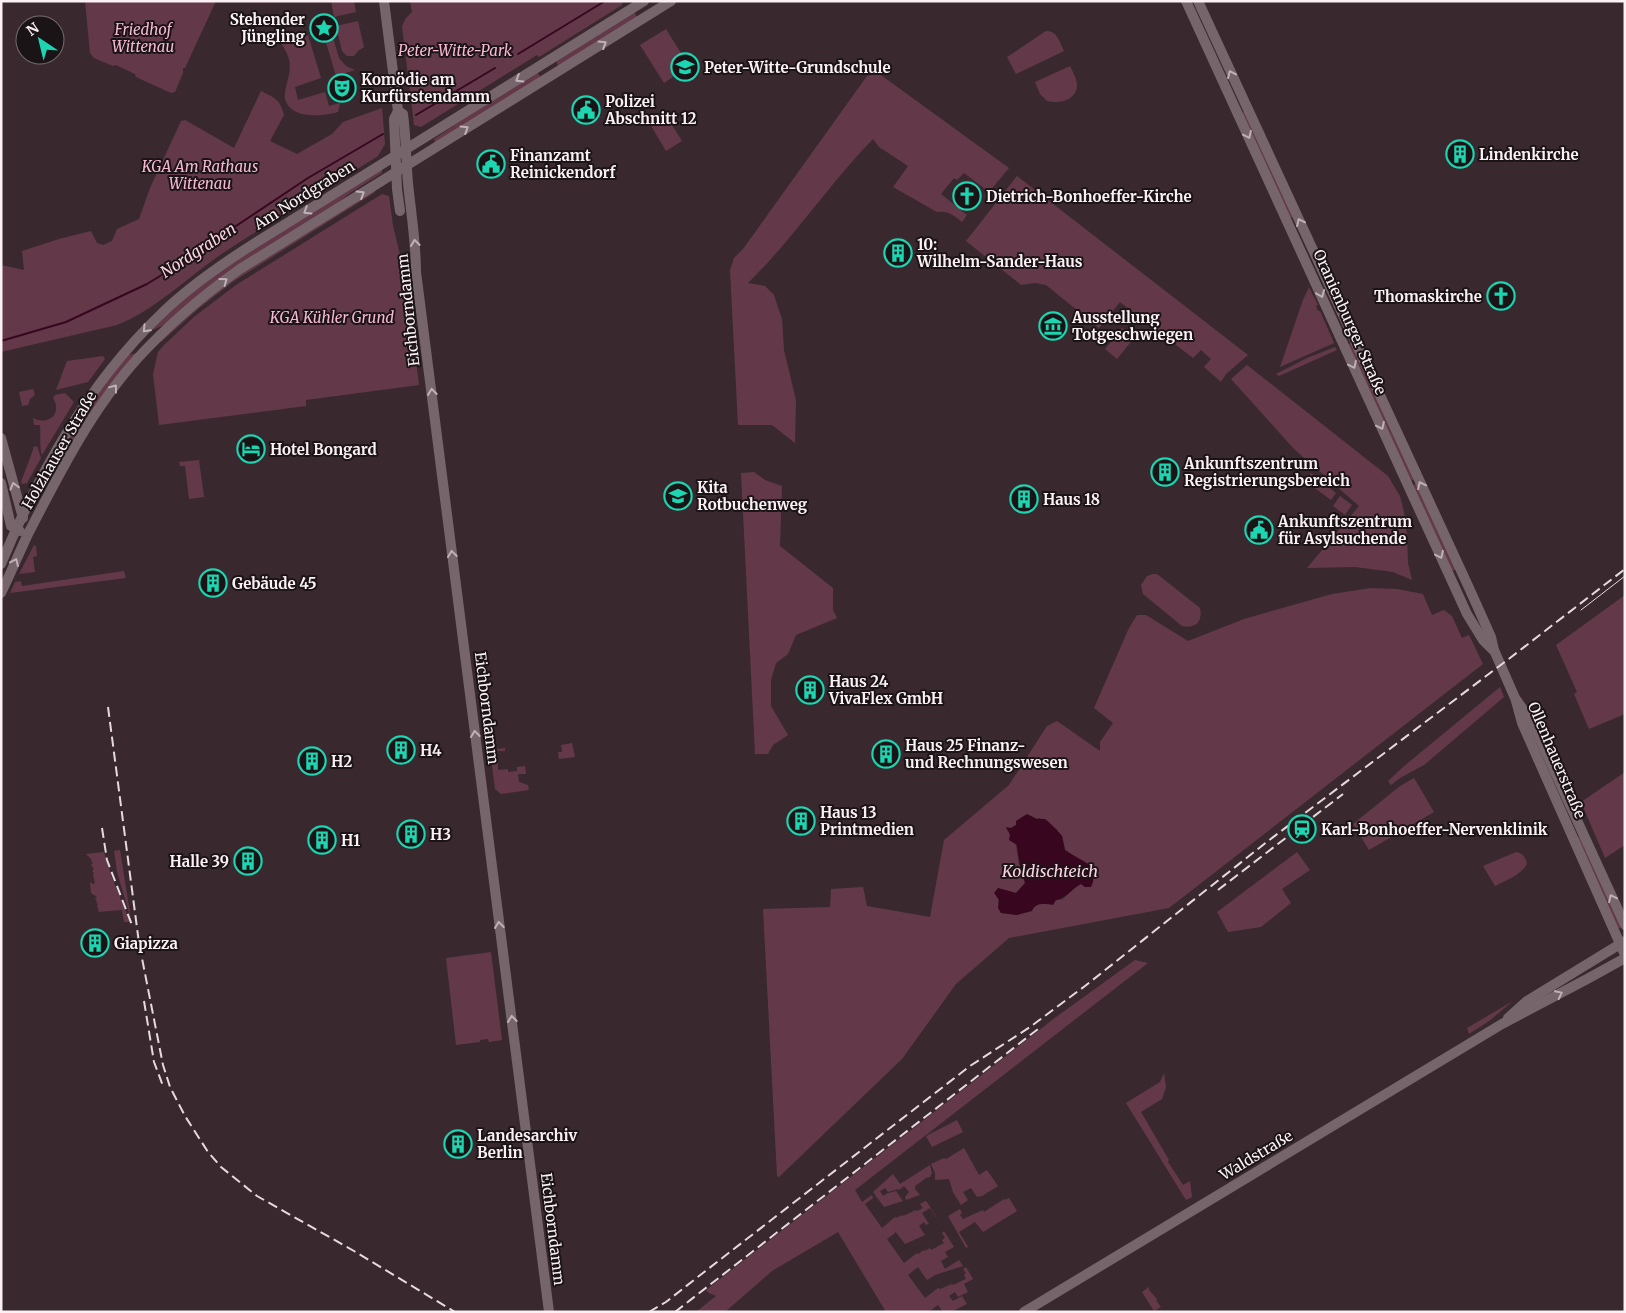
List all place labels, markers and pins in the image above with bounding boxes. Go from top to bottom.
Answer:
place label: Stehender Jüngling [230,10,306,46]
place icon: Stehender Jüngling [309,13,339,43]
school or university icon: Peter-Witte-Grundschule [670,52,700,82]
place label: Peter-Witte-Grundschule [704,58,891,77]
place label: Komödie am Kurfürstendamm [361,70,490,106]
theatre icon: Komödie am Kurfürstendamm [327,73,357,103]
place label: Polizei Abschnitt 12 [604,92,697,128]
public building icon: Polizei Abschnitt 12 [571,95,601,125]
building icon: Lindenkirche [1445,139,1475,169]
place label: Lindenkirche [1479,145,1579,164]
place label: Finanzamt Reinickendorf [510,146,617,182]
public building icon: Finanzamt Reinickendorf [476,149,506,179]
church icon: Dietrich-Bonhoeffer-Kirche [952,181,982,211]
place label: Dietrich-Bonhoeffer-Kirche [986,187,1192,206]
place label: 10: Wilhelm-Sander-Haus [916,235,1083,271]
building icon: 10: Wilhelm-Sander-Haus [883,238,913,268]
church icon: Thomaskirche [1486,281,1516,311]
place label: Thomaskirche [1374,287,1482,306]
place label: Ausstellung Totgeschwiegen [1071,308,1193,344]
museum icon: Ausstellung Totgeschwiegen [1038,311,1068,341]
hotel icon: Hotel Bongard [236,434,266,464]
place label: Hotel Bongard [270,440,377,459]
place label: Ankunftszentrum Registrierungsbereich [1183,454,1350,490]
building icon: Ankunftszentrum Registrierungsbereich [1150,457,1180,487]
place label: Kita Rotbuchenweg [697,478,808,514]
school or university icon: Kita Rotbuchenweg [663,481,693,511]
building icon: Haus 18 [1009,484,1039,514]
place label: Haus 18 [1043,490,1100,509]
place label: Ankunftszentrum für Asylsuchende [1277,512,1412,548]
public building icon: Ankunftszentrum für Asylsuchende [1244,515,1274,545]
building icon: Gebäude 45 [198,568,228,598]
place label: Gebäude 45 [232,574,317,593]
place label: Haus 24 VivaFlex GmbH [828,672,943,708]
building icon: Haus 24 VivaFlex GmbH [795,675,825,705]
building icon: H4 [386,735,416,765]
place label: Haus 25 Finanz- und Rechnungswesen [905,736,1068,772]
building icon: Haus 25 Finanz- und Rechnungswesen [871,739,901,769]
place label: H4 [420,741,442,760]
building icon: H2 [297,746,327,776]
place label: H2 [331,752,352,771]
place label: Haus 13 Printmedien [820,803,914,839]
building icon: Haus 13 Printmedien [786,806,816,836]
station icon: Karl-Bonhoeffer-Nervenklinik [1287,814,1317,844]
building icon: H3 [396,819,426,849]
place label: Karl-Bonhoeffer-Nervenklinik [1321,820,1548,839]
building icon: H1 [307,825,337,855]
place label: H3 [430,825,451,844]
place label: H1 [341,831,360,850]
building icon: Halle 39 [233,846,263,876]
place label: Halle 39 [170,852,229,871]
building icon: Giapizza [80,928,110,958]
place label: Giapizza [114,934,179,953]
place label: Landesarchiv Berlin [477,1126,577,1162]
building icon: Landesarchiv Berlin [443,1129,473,1159]

